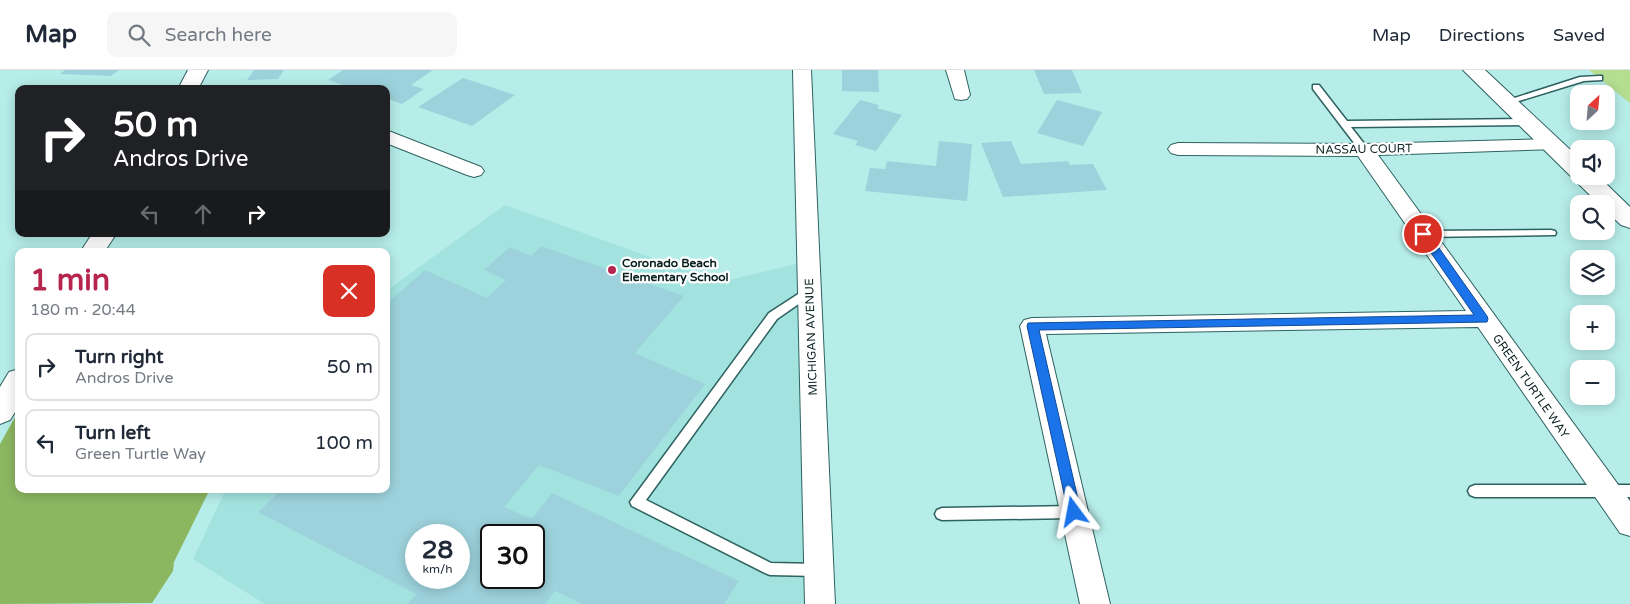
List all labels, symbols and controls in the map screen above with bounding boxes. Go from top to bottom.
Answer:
search box [107,12,457,57]
text: Map [25,20,77,49]
icon: search [125,21,153,49]
text: Search here [165,24,272,46]
text: Map [1372,24,1411,46]
text: Directions [1439,24,1525,46]
text: Saved [1553,24,1605,46]
north arrow [1570,85,1615,130]
map controls [1570,85,1615,405]
text: 50 m [113,104,198,146]
icon: right [30,105,95,170]
button: sound [1570,140,1615,185]
street label: NASSAU COURT [1315,141,1413,157]
text: Andros Drive [113,146,249,172]
button: search [1570,195,1615,240]
icon: left [136,200,164,228]
icon: ahead [189,200,217,228]
icon: right [242,200,270,228]
pin [1402,213,1444,255]
icon: arrive [1409,220,1437,248]
button: layers [1570,250,1615,295]
place label: Coronado Beach Elementary School [622,256,729,285]
text: 1 min [30,262,110,299]
marker: Coronado Beach Elementary School [606,264,618,276]
button: close [323,265,375,317]
street label: MICHIGAN AVENUE [802,278,820,396]
text: 180 m · 20:44 [30,300,136,320]
button: + [1570,305,1615,350]
street label: GREEN TURTLE WAY [1490,331,1572,441]
text: Turn right [75,346,163,368]
icon: right [32,353,60,381]
text: 50 m [327,356,373,378]
button: − [1570,360,1615,405]
text: Andros Drive [75,368,174,388]
text: Turn left [75,422,151,444]
icon: left [32,429,60,457]
text: 100 m [315,432,373,454]
text: Green Turtle Way [75,444,206,464]
position arrow [1047,485,1099,537]
speed limit sign: 30 [480,524,545,589]
text: 28 [422,535,453,565]
text: km/h [422,562,453,576]

